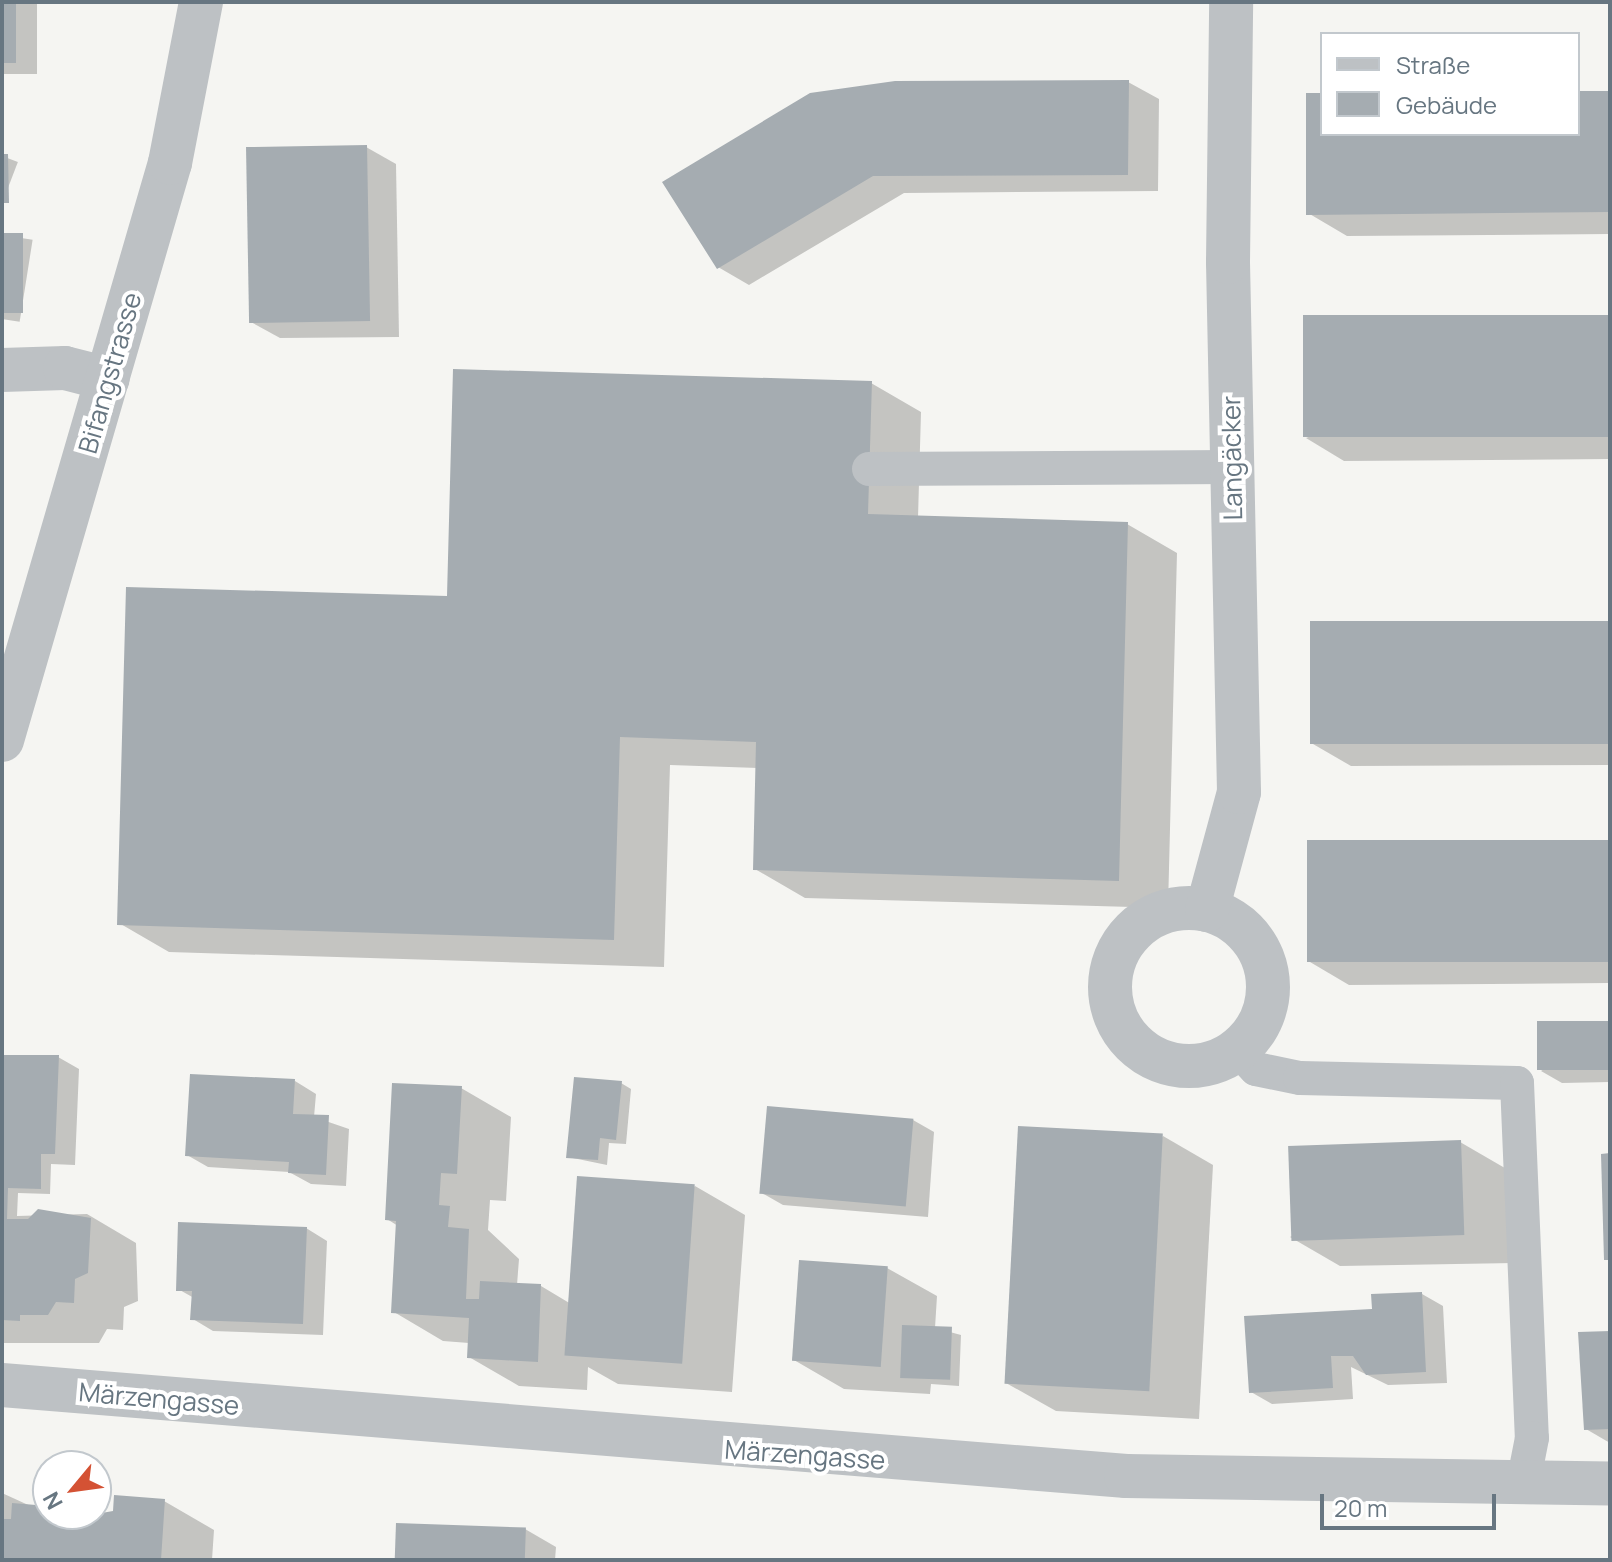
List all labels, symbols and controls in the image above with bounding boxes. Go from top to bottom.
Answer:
legend [1320,32,1580,136]
text: Straße [1396,48,1470,81]
text: Gebäude [1396,88,1497,121]
street label: Bifangstrasse [72,289,148,457]
street label: Langäcker [1215,395,1249,521]
street label: Märzengasse [77,1376,241,1422]
street label: Märzengasse [724,1434,886,1476]
north arrow [32,1450,112,1530]
scale bar [1324,1478,1500,1528]
text: N [36,1486,70,1515]
text: 20 m [1334,1491,1387,1524]

